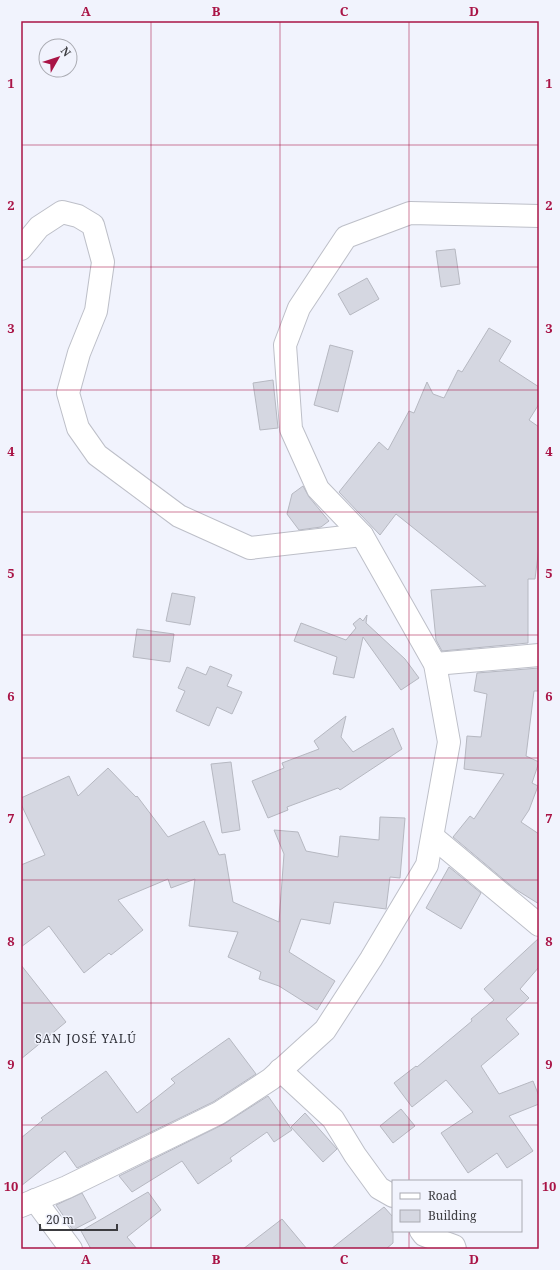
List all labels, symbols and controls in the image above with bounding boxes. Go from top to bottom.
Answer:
text: A [81,2,91,20]
text: B [212,2,221,20]
text: C [340,2,349,20]
text: D [469,2,479,20]
north arrow [38,38,78,78]
text: N [58,43,75,60]
text: 1 [7,74,15,92]
text: 1 [545,74,553,92]
text: 2 [7,196,15,214]
text: 2 [545,196,553,214]
text: 3 [7,319,15,337]
text: 3 [545,319,553,337]
text: 4 [7,442,15,460]
text: 4 [545,442,553,460]
text: 5 [7,564,15,582]
text: 5 [545,564,553,582]
text: 6 [7,687,15,705]
text: 6 [545,687,553,705]
text: 7 [7,809,15,827]
text: 7 [545,809,553,827]
text: 8 [7,932,15,950]
text: 8 [545,932,553,950]
district label: SAN JOSÉ YALÚ [35,1030,137,1047]
text: 9 [7,1055,15,1073]
text: 9 [545,1055,553,1073]
text: 10 [4,1177,18,1195]
text: 10 [542,1177,556,1195]
legend [392,1180,522,1232]
text: Road [428,1187,458,1204]
scale bar [40,1206,117,1232]
text: Building [428,1207,477,1224]
text: 20 m [46,1211,74,1228]
text: A [81,1250,91,1268]
text: B [212,1250,221,1268]
text: C [340,1250,349,1268]
text: D [469,1250,479,1268]

